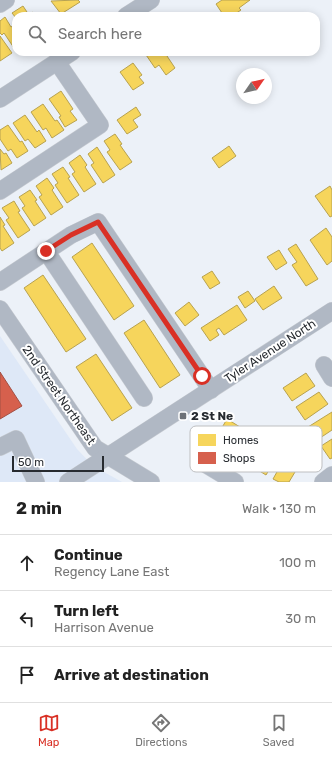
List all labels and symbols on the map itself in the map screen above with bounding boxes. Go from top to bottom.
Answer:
north arrow [236,68,272,104]
route end [37,242,55,260]
street label: Tyler Avenue North [222,316,318,386]
street label: 2nd Street Northeast [19,343,99,448]
route start [193,367,211,385]
place label: 2 St Ne [191,409,233,423]
marker: 2 St Ne [178,411,188,421]
legend [190,426,322,472]
text: Homes [223,434,259,447]
text: Shops [223,452,255,465]
scale bar [12,454,104,473]

